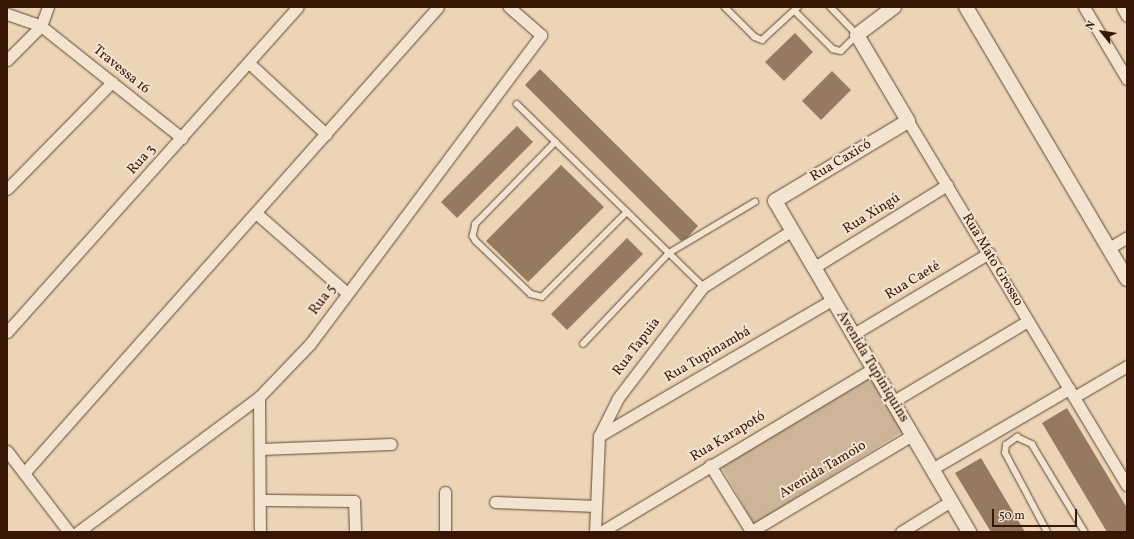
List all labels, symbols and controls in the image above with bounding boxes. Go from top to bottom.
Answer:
north arrow [1082,12,1122,52]
text: N [1083,19,1100,33]
street label: Travessa 16 [89,42,153,98]
street label: Rua Caxicó [807,136,875,186]
street label: Rua 3 [124,142,160,178]
street label: Rua Xingú [840,190,904,238]
street label: Rua Mato Grosso [958,211,1026,309]
street label: Rua Caeté [882,258,944,304]
street label: Rua 5 [306,281,340,319]
street label: Avenida Tupiniquins [832,308,912,426]
street label: Rua Tapuia [610,315,664,379]
street label: Rua Tupinambá [662,323,754,387]
street label: Rua Karapotó [688,408,768,466]
street label: Avenida Tamoio [776,437,870,503]
scale bar [994,501,1079,527]
text: 50 m [999,508,1025,524]

